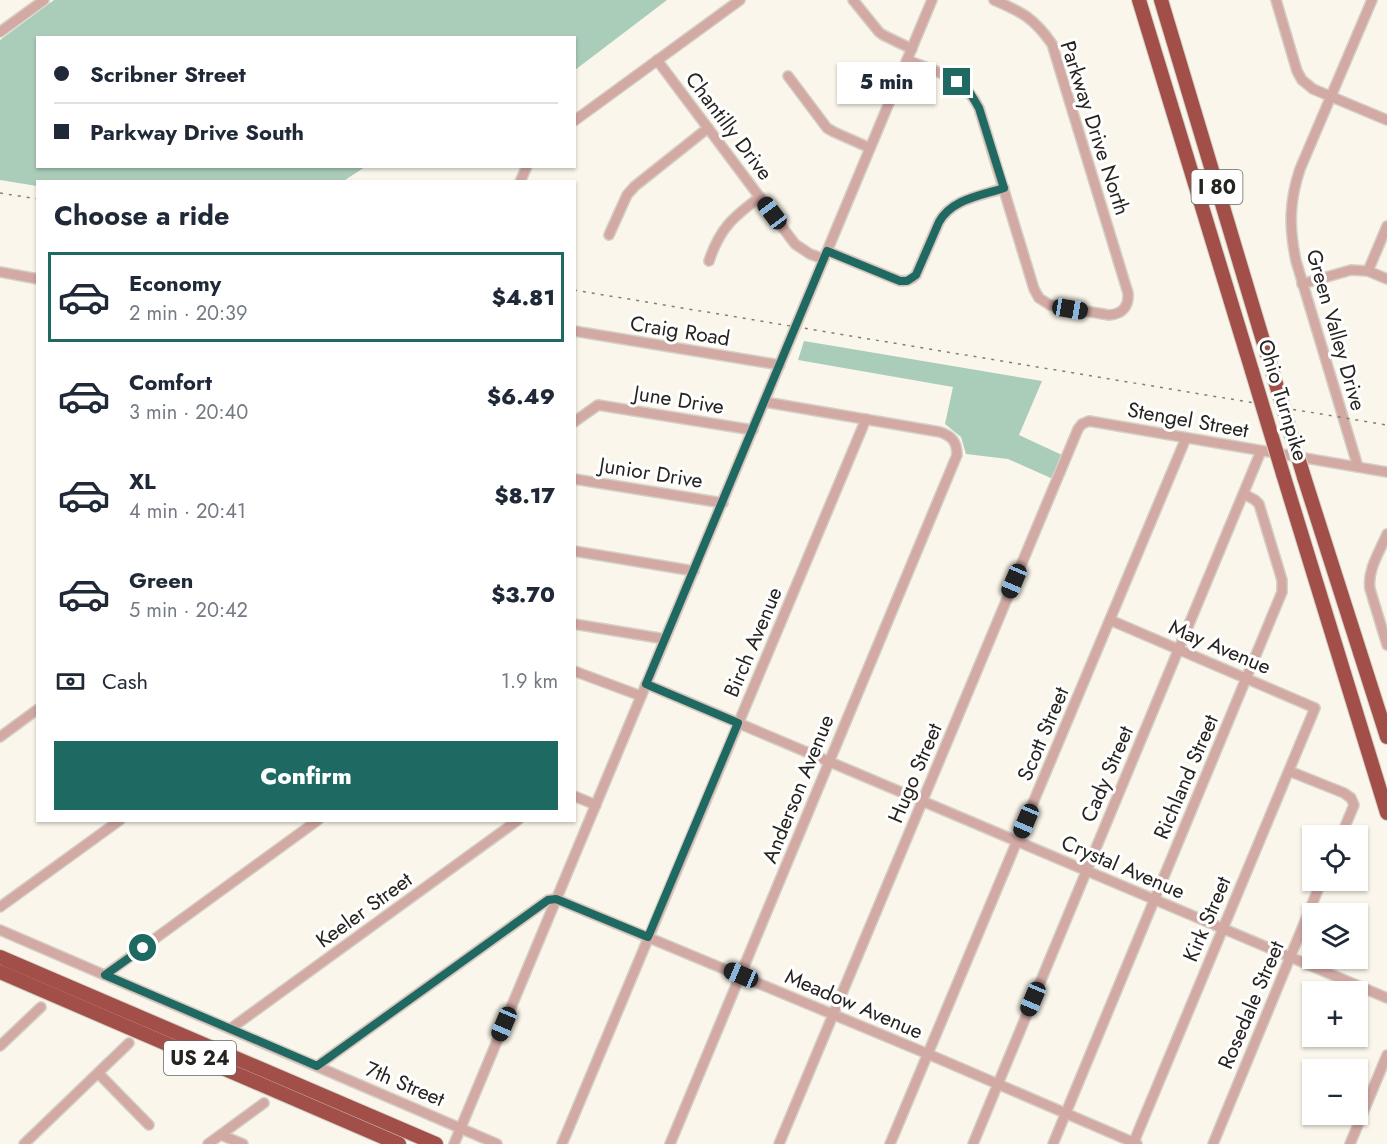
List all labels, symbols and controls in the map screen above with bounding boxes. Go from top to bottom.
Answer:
street label: Parkway Drive North [1053,37,1137,219]
text: Scribner Street [90,58,246,90]
callout: 5 min [837,61,936,103]
street label: Chantilly Drive [678,65,780,187]
text: 5 min [860,68,913,97]
route end [943,68,970,95]
text: Parkway Drive South [90,116,304,148]
road number: I 80 [1192,170,1242,204]
car [754,193,790,233]
text: Choose a ride [54,196,229,235]
street label: Green Valley Drive [1299,246,1373,414]
text: Economy [129,267,221,299]
icon: car [57,270,111,324]
text: $4.81 [492,281,555,313]
car [1051,297,1089,321]
text: 2 min · 20:39 [129,299,248,328]
street label: Craig Road [628,308,732,354]
street label: Ohio Turnpike [1250,336,1316,464]
text: Comfort [129,366,212,398]
icon: car [57,369,111,423]
street label: June Drive [629,378,726,422]
text: $6.49 [487,380,555,412]
street label: Stengel Street [1125,395,1251,445]
text: 3 min · 20:40 [129,398,248,427]
street label: Junior Drive [594,450,705,496]
text: XL [129,465,156,497]
icon: car [57,468,111,522]
text: $8.17 [494,479,555,511]
text: 4 min · 20:41 [129,497,246,526]
car [999,561,1029,601]
text: Green [129,564,193,596]
icon: car [57,567,111,621]
text: $3.70 [491,578,555,610]
street label: Birch Avenue [716,582,790,702]
text: 5 min · 20:42 [129,596,248,625]
street label: May Avenue [1164,612,1276,682]
icon: cash [54,665,87,698]
text: Cash [102,665,148,697]
text: 1.9 km [501,667,558,696]
street label: Scott Street [1010,682,1076,786]
street label: Anderson Avenue [755,710,841,868]
street label: Richland Street [1146,710,1226,844]
street label: Hugo Street [881,718,949,828]
street label: Cady Street [1073,721,1141,827]
button: Confirm [54,741,558,810]
car [1011,801,1041,841]
map controls [1302,825,1368,1125]
button: locate [1302,825,1368,891]
street label: Crystal Avenue [1057,827,1190,907]
street label: Keeler Street [310,865,418,955]
street label: Kirk Street [1176,872,1238,966]
button: layers [1302,903,1368,969]
route start [129,934,156,961]
street label: Rosedale Street [1210,936,1292,1074]
car [721,960,761,990]
street label: Meadow Avenue [780,961,928,1047]
car [1018,979,1048,1019]
button: + [1302,981,1368,1047]
car [489,1004,519,1044]
road number: US 24 [164,1041,236,1075]
street label: 7th Street [361,1054,449,1114]
button: − [1302,1059,1368,1125]

